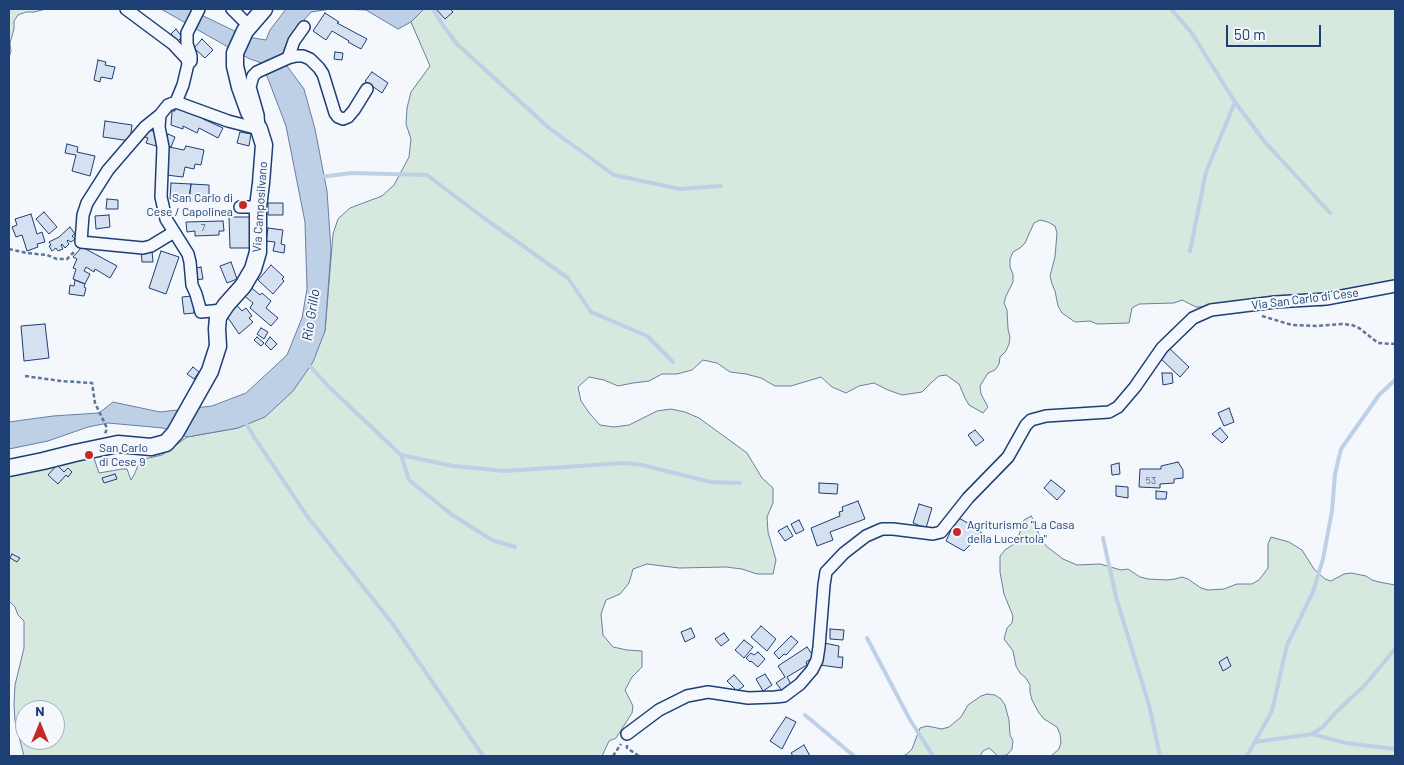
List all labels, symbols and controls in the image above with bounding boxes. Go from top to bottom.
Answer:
scale bar [1229,15,1324,47]
text: 50 m [1234,25,1266,43]
street label: Via Camposilvano [250,161,270,253]
place label: San Carlo di Cese / Capolinea [147,191,233,219]
marker: San Carlo di Cese / Capolinea [237,199,249,211]
house number: 7 [201,222,205,234]
street label: Via San Carlo di Cese [1251,285,1359,313]
water label: Rio Grillo [299,288,323,342]
place label: San Carlo di Cese 9 [99,441,148,469]
marker: San Carlo di Cese 9 [83,449,95,461]
house number: 53 [1146,475,1156,487]
place label: Agriturismo "La Casa della Lucertola" [967,518,1074,546]
marker: Agriturismo "La Casa della Lucertola" [951,526,963,538]
north arrow [15,700,65,750]
text: N [35,702,45,719]

